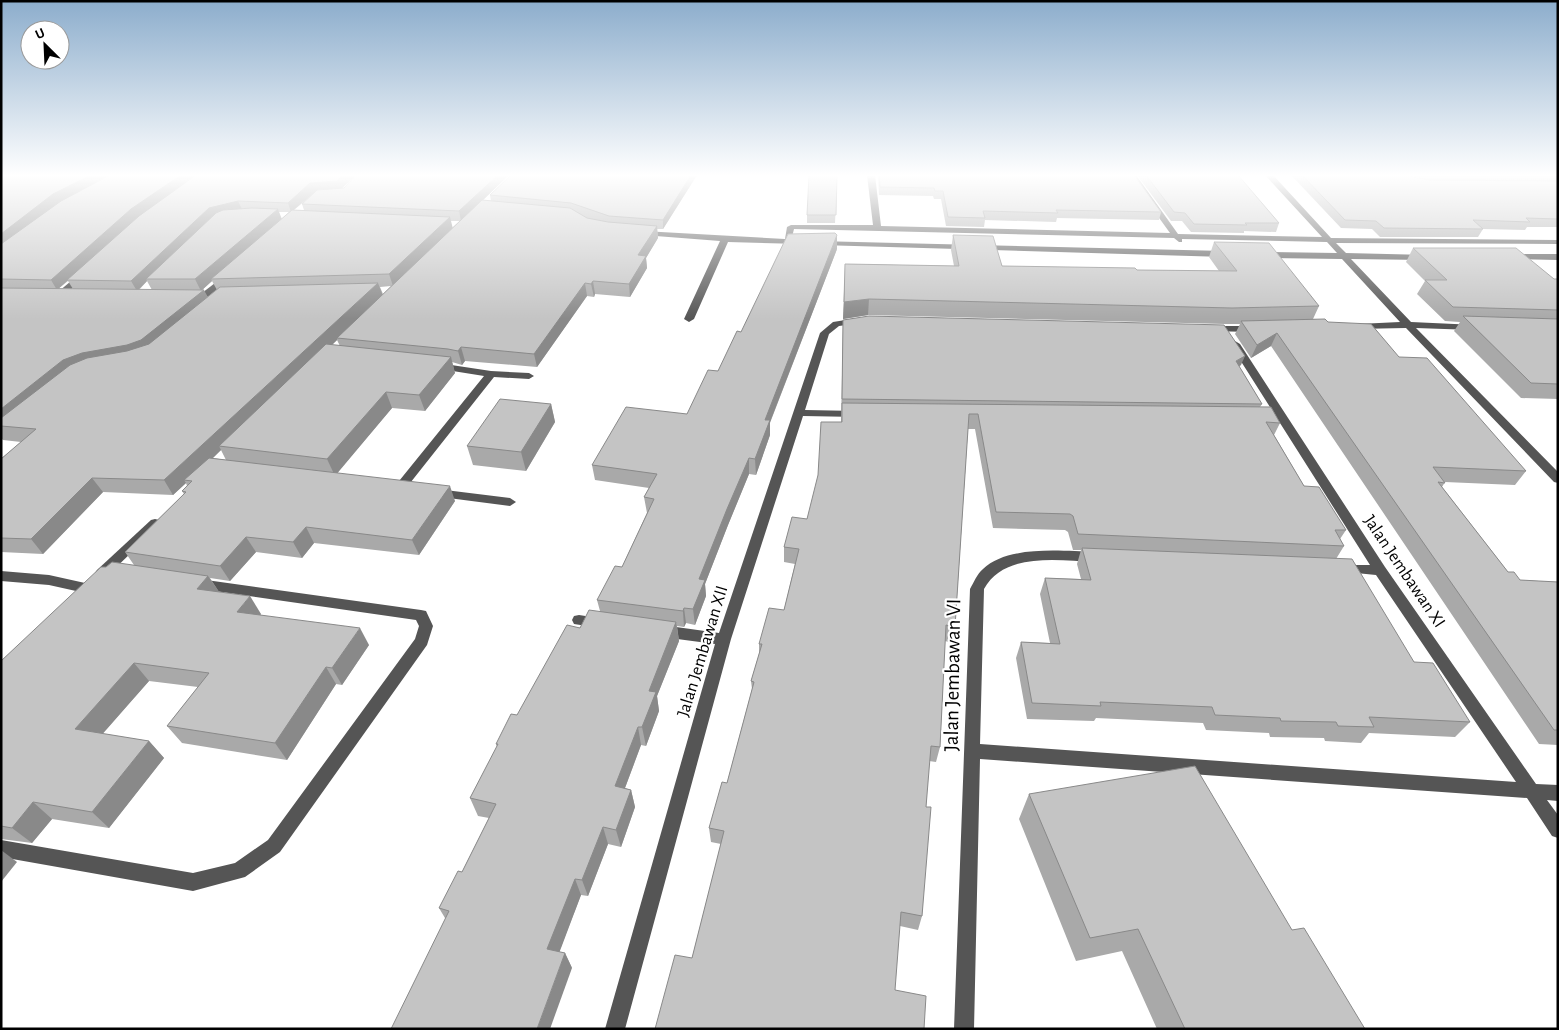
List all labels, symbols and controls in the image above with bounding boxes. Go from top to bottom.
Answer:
north arrow [20,20,70,70]
text: U [33,26,47,42]
street label: Jalan Jembawan XI [1360,512,1448,631]
street label: Jalan Jembawan XII [674,584,731,719]
street label: Jalan Jembawan VI [941,599,964,752]

